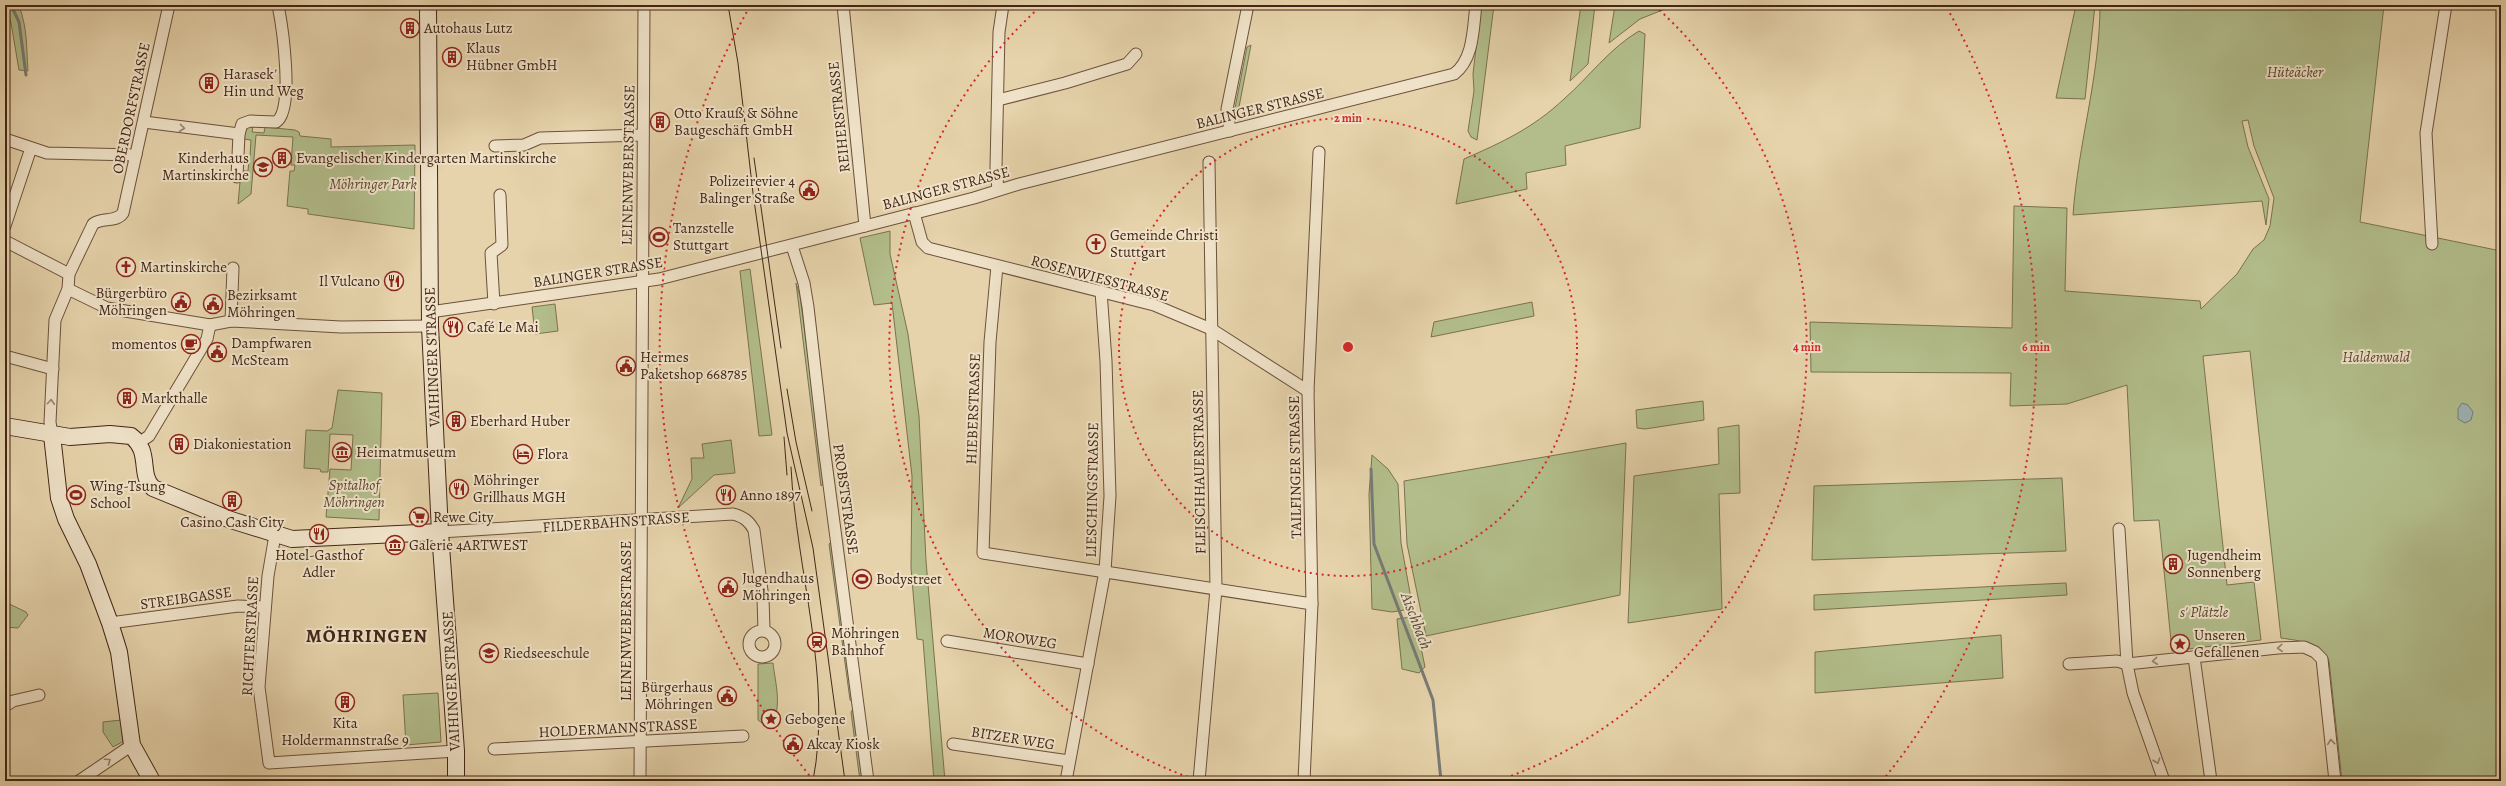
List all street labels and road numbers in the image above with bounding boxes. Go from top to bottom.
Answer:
street label: OBERDORFSTRASSE [107,40,155,176]
street label: REIHERSTRASSE [823,60,855,174]
street label: BALINGER STRASSE [1194,82,1326,134]
street label: LEINENWEBERSTRASSE [617,84,639,246]
street label: BALINGER STRASSE [880,161,1012,215]
street label: ROSENWIESSTRASSE [1029,250,1171,306]
street label: BALINGER STRASSE [532,252,664,292]
street label: VAIHINGER STRASSE [420,287,444,428]
street label: HIEBERSTRASSE [961,353,985,465]
street label: FLEISCHHAUERSTRASSE [1188,389,1210,555]
street label: TAILFINGER STRASSE [1284,395,1306,539]
street label: LIESCHINGSTRASSE [1081,422,1103,558]
street label: PROBSTSTRASSE [828,442,864,556]
street label: FILDERBAHNSTRASSE [542,507,690,537]
street label: LEINENWEBERSTRASSE [616,541,636,701]
street label: RICHTERSTRASSE [237,576,263,696]
street label: STREIBGASSE [139,582,233,614]
street label: VAIHINGER STRASSE [437,611,465,752]
street label: MOROWEG [982,622,1058,654]
street label: HOLDERMANNSTRASSE [538,714,698,742]
street label: BITZER WEG [970,722,1056,754]

